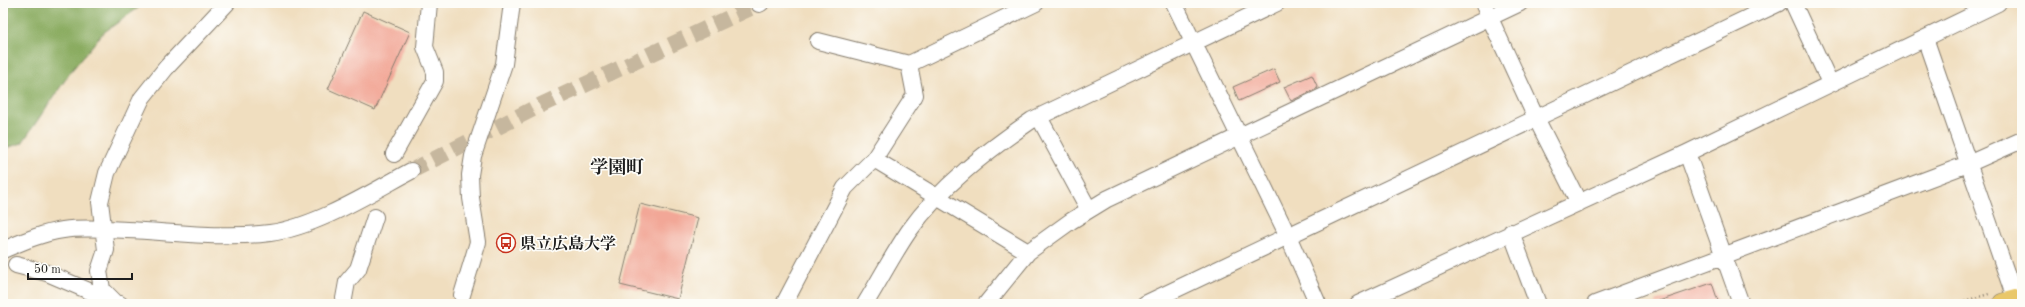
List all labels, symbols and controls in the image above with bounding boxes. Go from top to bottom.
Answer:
district label: 学園町 [590,157,644,177]
bus stop icon: 県立広島大学 [495,232,517,254]
place label: 県立広島大学 [520,235,616,253]
scale bar [28,255,132,281]
text: 50 m [34,263,61,276]

